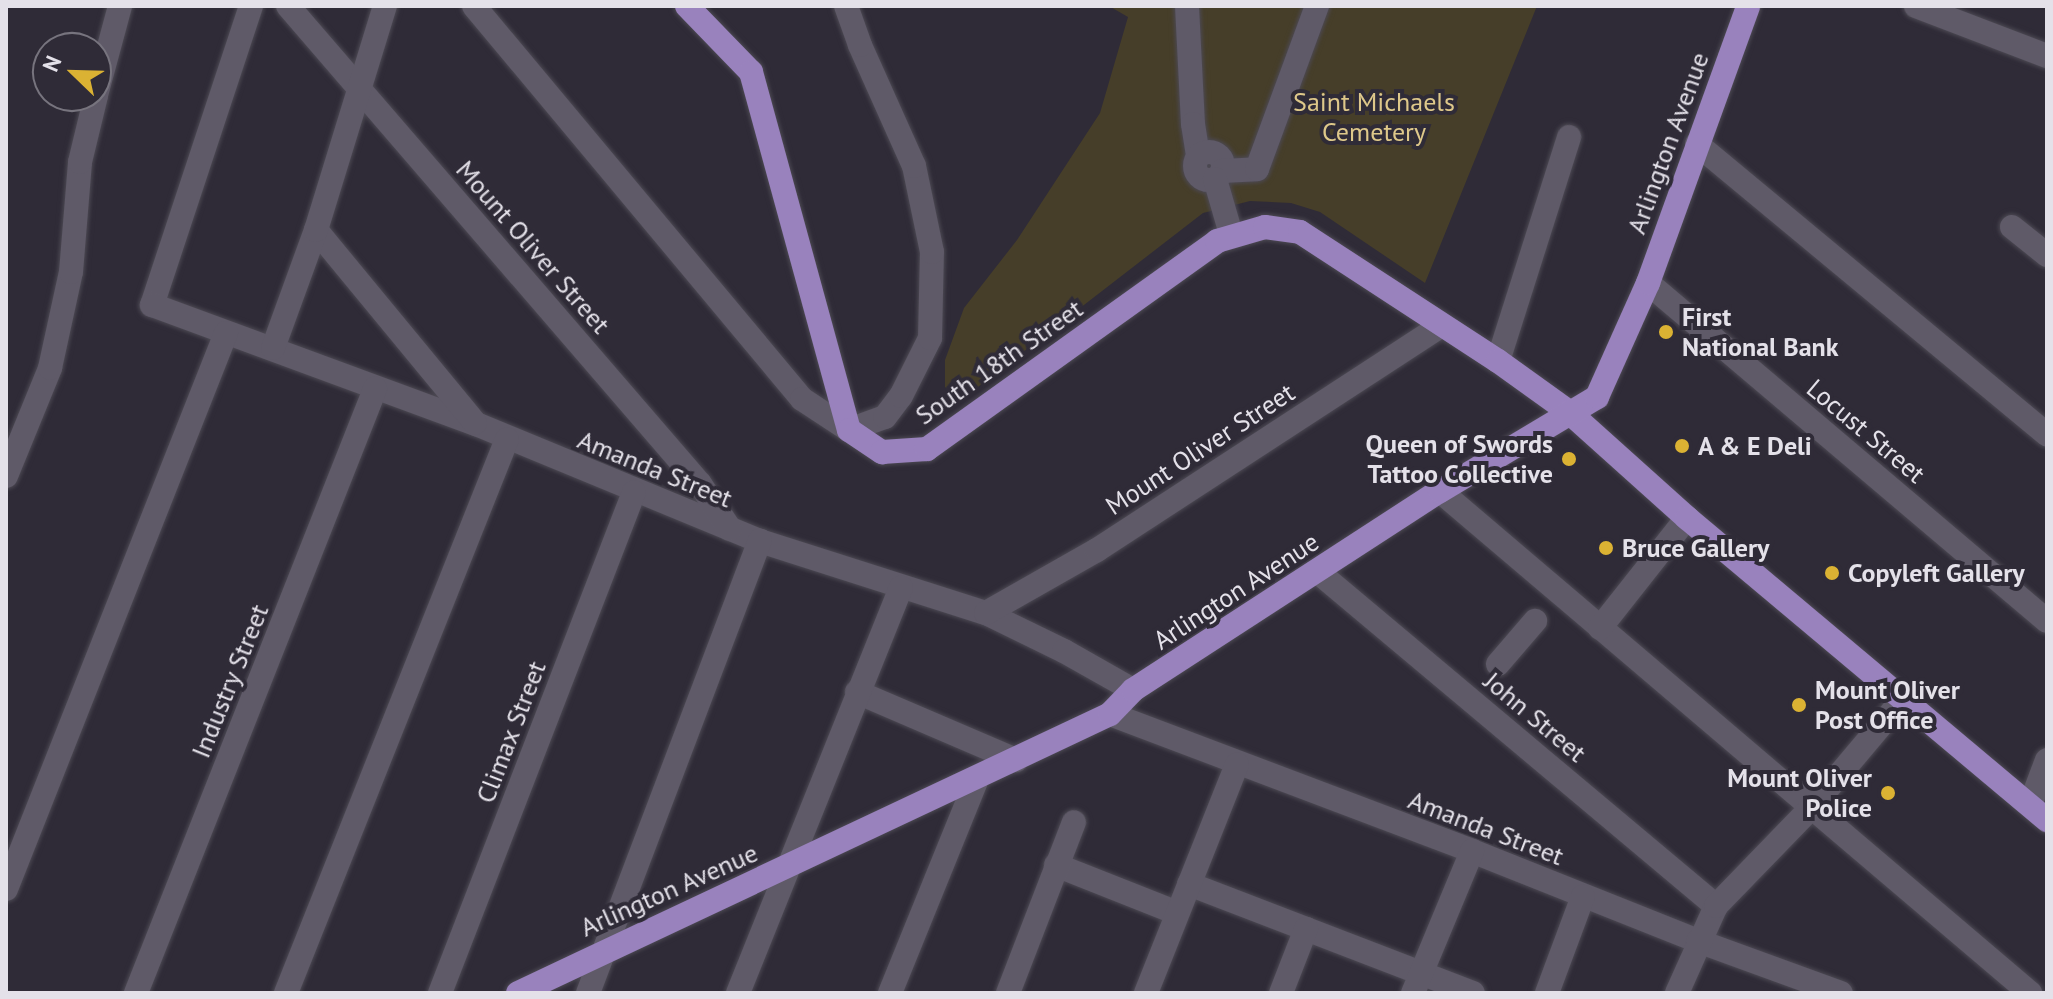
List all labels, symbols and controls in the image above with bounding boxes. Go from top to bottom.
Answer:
north arrow [32,32,112,112]
street label: Arlington Avenue [1621,48,1715,238]
text: N [36,51,67,76]
park label: Saint Michaels Cemetery [1293,86,1455,148]
street label: Mount Oliver Street [450,154,616,340]
street label: South 18th Street [910,293,1088,431]
place label: First National Bank [1682,301,1838,362]
marker: First National Bank [1657,323,1675,341]
street label: Locust Street [1801,373,1931,489]
street label: Mount Oliver Street [1100,376,1300,522]
street label: Amanda Street [573,424,737,514]
place label: Queen of Swords Tattoo Collective [1366,428,1553,490]
place label: A & E Deli [1698,430,1813,462]
marker: A & E Deli [1673,437,1691,455]
marker: Queen of Swords Tattoo Collective [1560,450,1578,468]
street label: Arlington Avenue [1147,526,1325,656]
place label: Bruce Gallery [1622,532,1770,564]
marker: Bruce Gallery [1597,539,1615,557]
place label: Copyleft Gallery [1848,557,2025,589]
marker: Copyleft Gallery [1823,564,1841,582]
street label: Industry Street [185,599,275,763]
street label: Climax Street [470,656,552,808]
street label: John Street [1478,665,1592,769]
place label: Mount Oliver Post Office [1815,674,1960,736]
marker: Mount Oliver Post Office [1790,696,1808,714]
place label: Mount Oliver Police [1727,762,1872,824]
street label: Amanda Street [1404,784,1568,872]
marker: Mount Oliver Police [1879,784,1897,802]
street label: Arlington Avenue [575,837,763,943]

